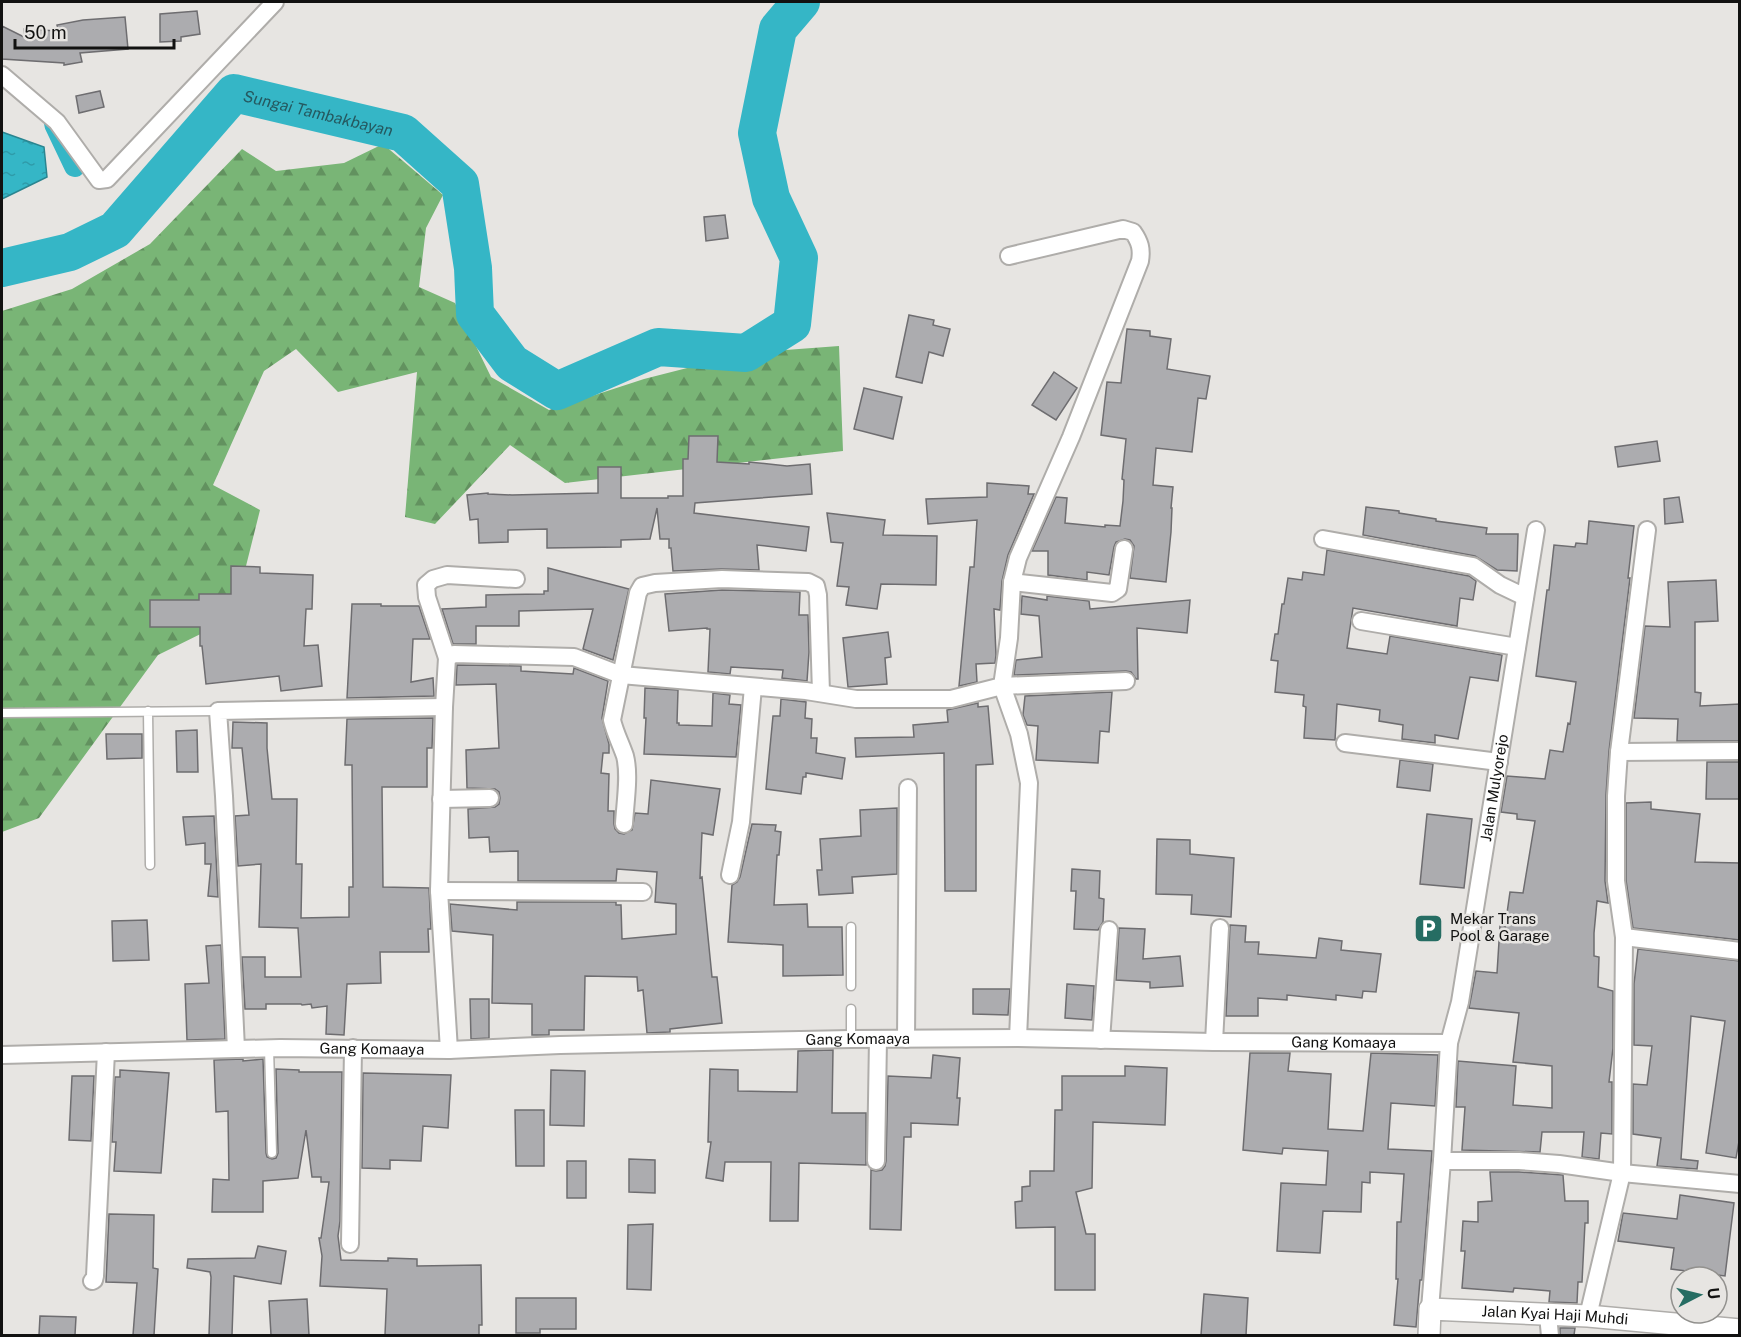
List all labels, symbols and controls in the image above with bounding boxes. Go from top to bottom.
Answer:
scale bar [15,12,174,50]
text: 50 m [24,22,67,43]
water label: Sungai Tambakbayan [241,87,395,140]
street label: Jalan Mulyorejo [1477,733,1511,843]
place label: Mekar Trans Pool & Garage [1450,910,1550,944]
parking icon: Mekar Trans Pool & Garage [1413,912,1445,944]
street label: Gang Komaaya [805,1030,910,1048]
street label: Gang Komaaya [1291,1033,1396,1051]
street label: Gang Komaaya [319,1039,424,1058]
north arrow [1669,1265,1729,1325]
text: U [1703,1286,1724,1300]
street label: Jalan Kyai Haji Muhdi [1481,1302,1629,1328]

